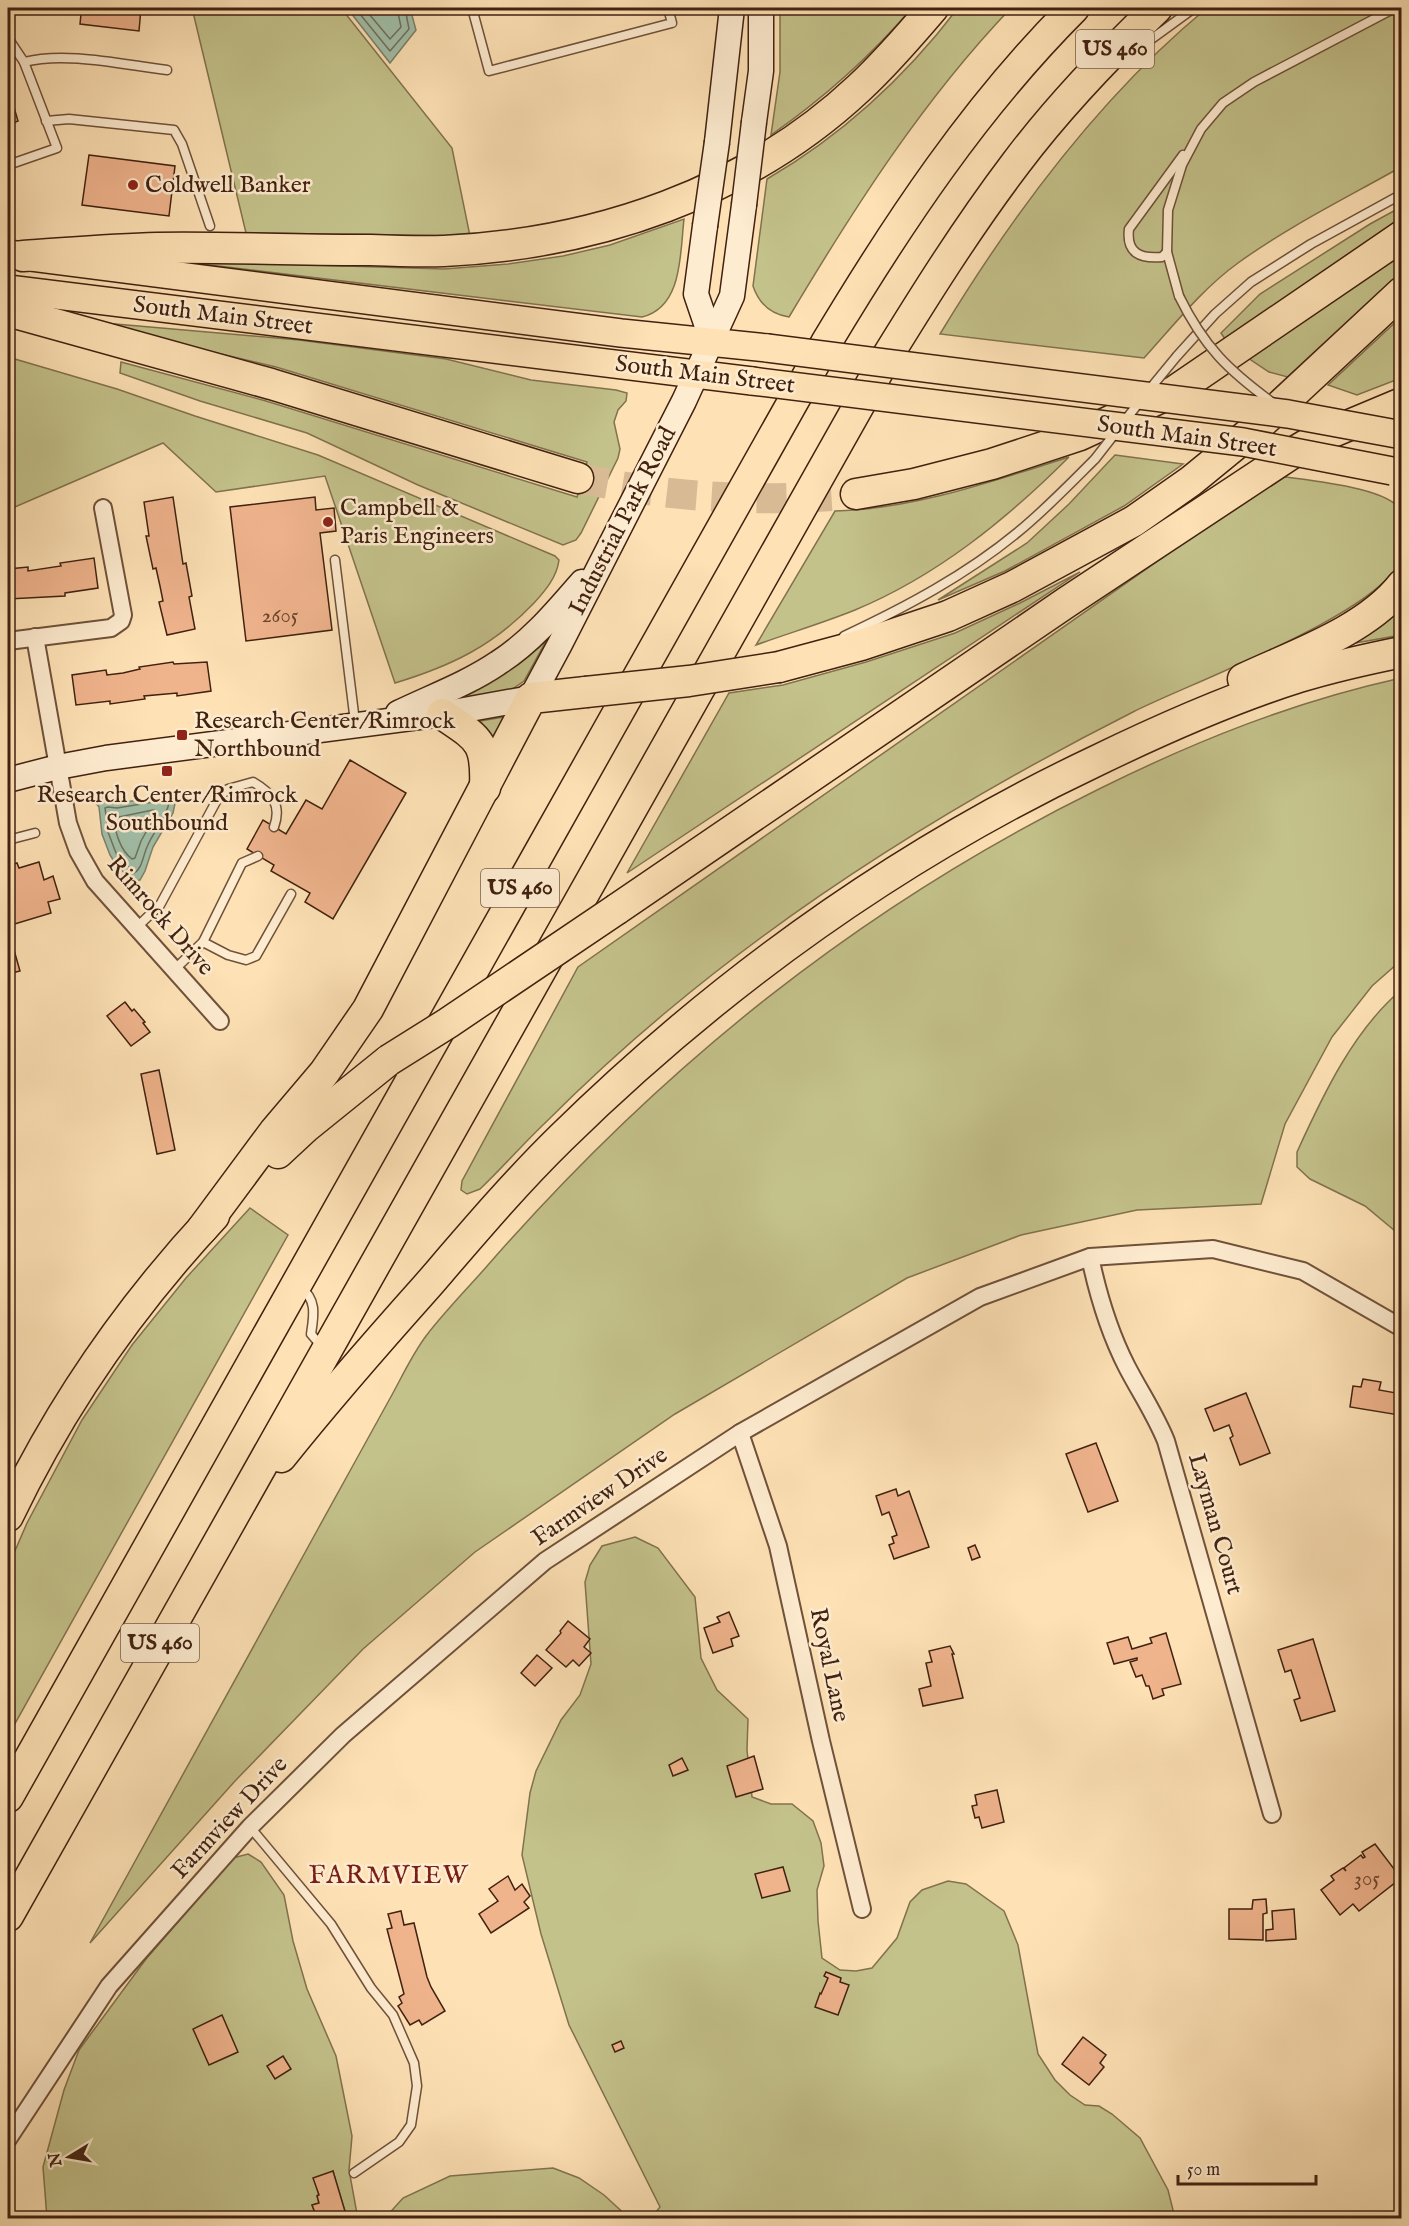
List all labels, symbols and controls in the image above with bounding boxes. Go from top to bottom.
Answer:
road number: US 460 [1076,30,1154,68]
place label: Coldwell Banker [145,170,311,201]
marker: Coldwell Banker [126,178,140,192]
street label: South Main Street [131,290,315,342]
street label: South Main Street [613,349,797,401]
street label: South Main Street [1095,409,1279,465]
street label: Industrial Park Road [562,421,684,621]
place label: Campbell & Paris Engineers [340,493,494,552]
marker: Campbell & Paris Engineers [321,515,335,529]
house number: 2605 [262,603,299,630]
place label: Research Center/Rimrock Northbound [194,706,455,765]
marker: Research Center/Rimrock Northbound [175,728,189,742]
marker: Research Center/Rimrock Southbound [160,764,174,778]
place label: Research Center/Rimrock Southbound [36,780,298,839]
street label: Rimrock Drive [99,850,221,982]
road number: US 460 [481,869,559,907]
street label: Farmview Drive [526,1440,674,1554]
street label: Layman Court [1180,1450,1250,1598]
street label: Royal Lane [802,1605,856,1725]
road number: US 460 [121,1624,199,1662]
street label: Farmview Drive [165,1750,295,1886]
district label: FARMVIEW [309,1859,469,1892]
house number: 305 [1354,1866,1380,1893]
north arrow [39,2127,99,2187]
scale bar [1178,2148,1316,2186]
text: N [45,2151,68,2169]
text: 50 m [1187,2159,1220,2182]

